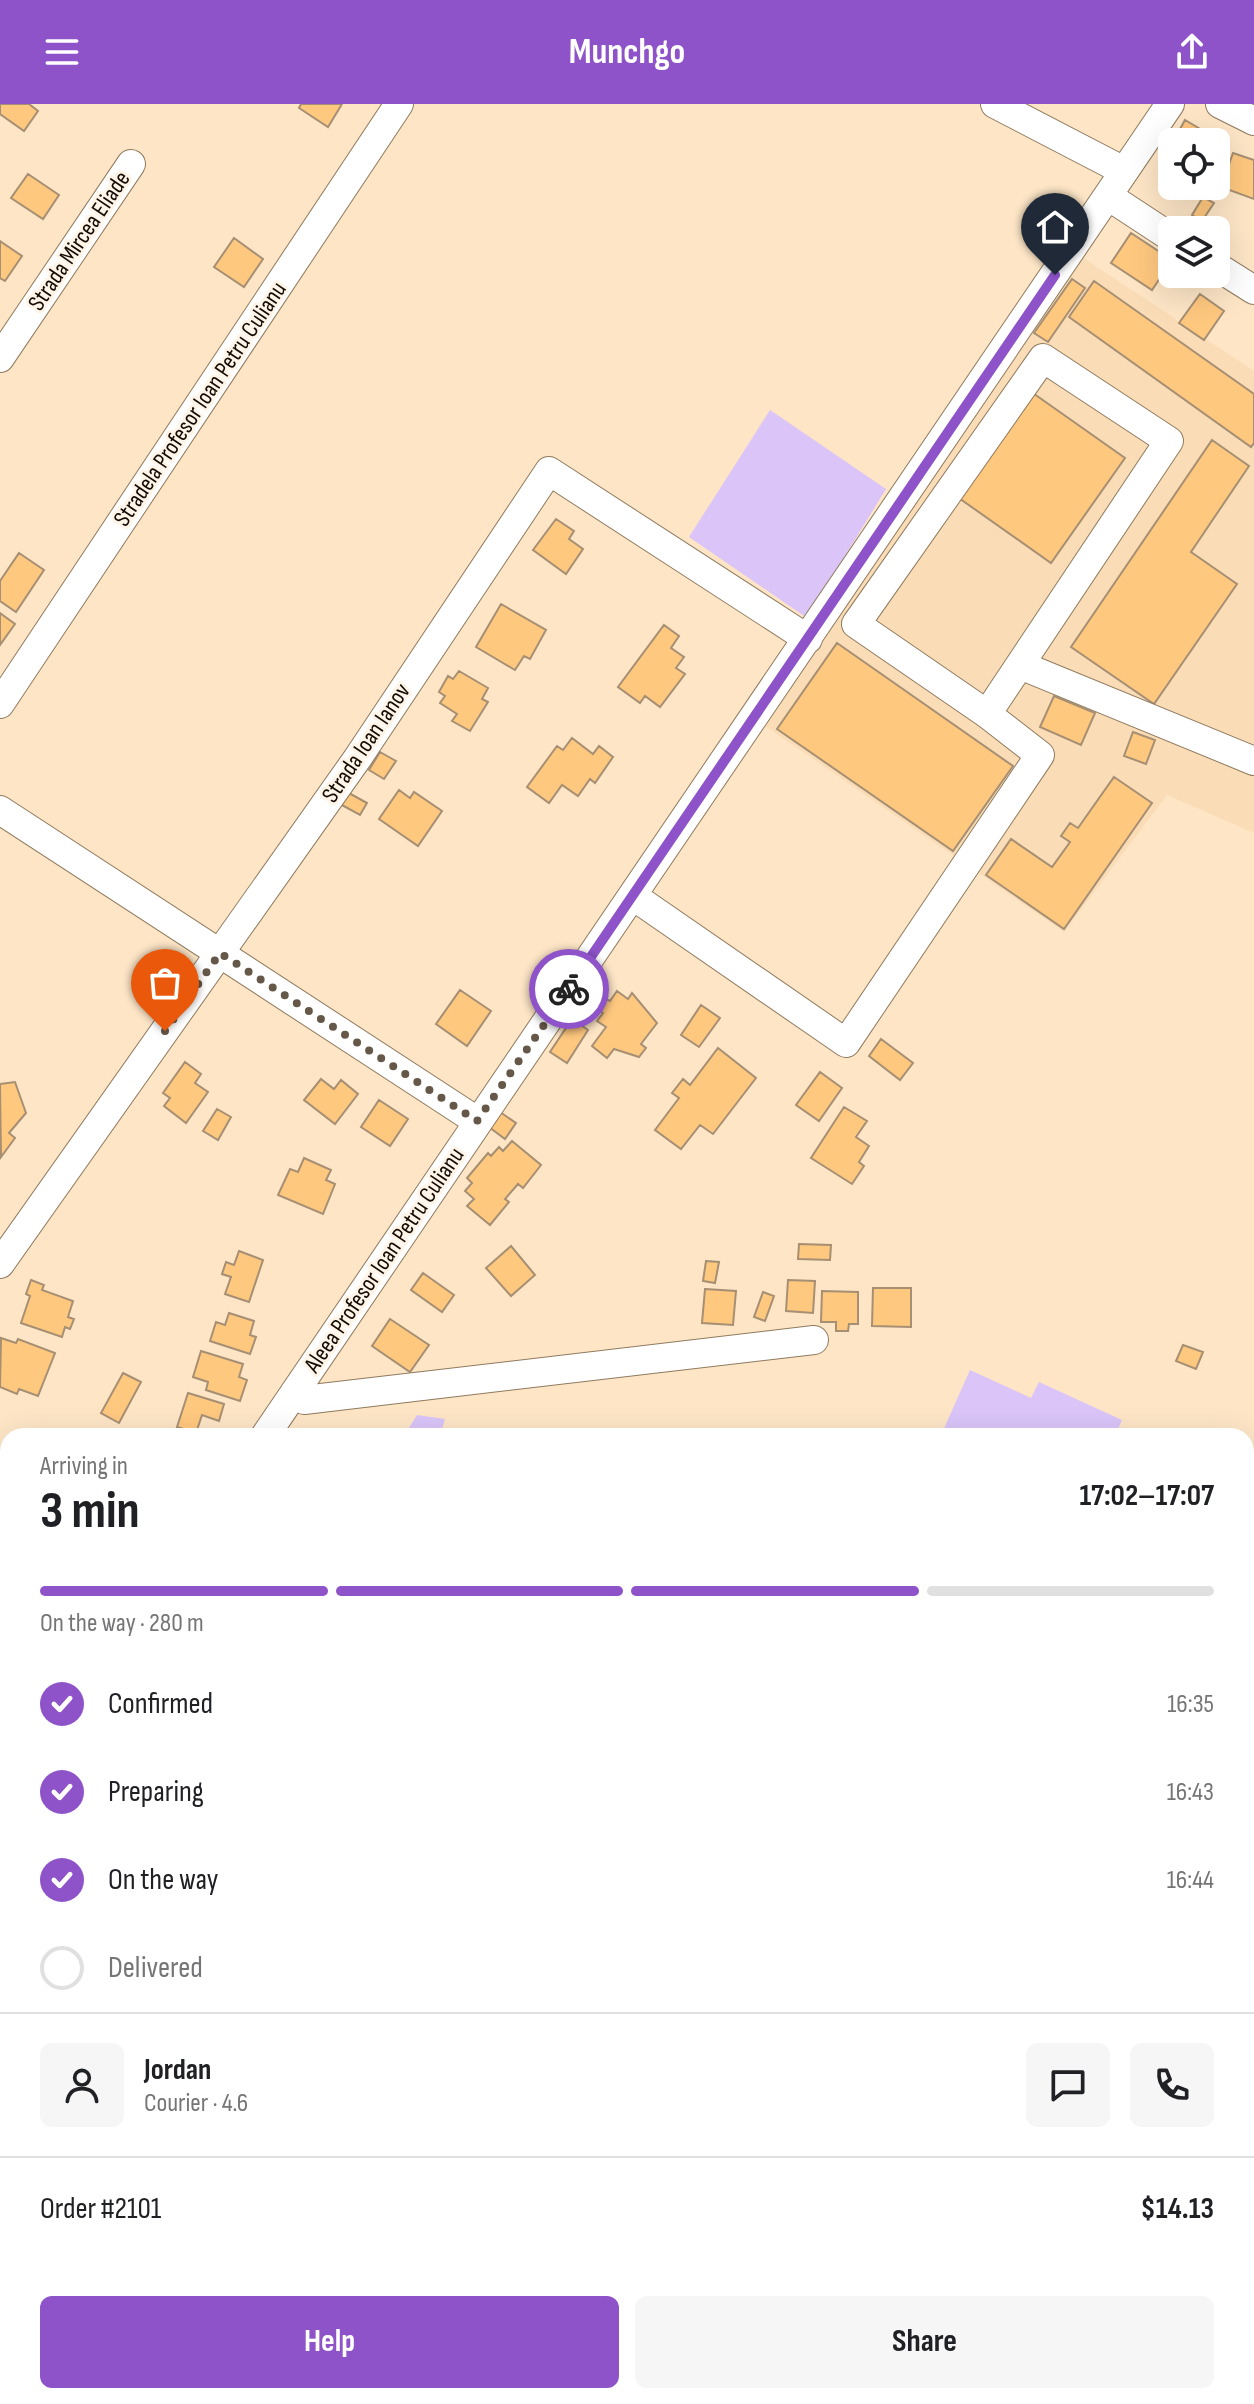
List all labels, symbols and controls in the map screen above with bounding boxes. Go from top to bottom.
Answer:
icon: menu [40,30,84,74]
icon: share [1170,30,1214,74]
text: Munchgo [569,31,685,74]
map controls [1158,128,1230,288]
button: locate [1158,128,1230,200]
street label: Strada Mircea Eliade [22,166,136,316]
pin [1021,193,1089,275]
icon: home [1033,205,1077,249]
button: layers [1158,216,1230,288]
street label: Stradela Profesor Ioan Petru Culianu [107,276,293,532]
street label: Strada Ioan Ianov [315,678,417,808]
pin [131,949,199,1031]
courier [529,949,609,1029]
icon: bag [143,961,187,1005]
icon: bike [547,967,591,1011]
street label: Aleea Profesor Ioan Petru Culianu [297,1142,470,1379]
text: Arriving in [40,1451,128,1482]
text: 17:02–17:07 [1079,1478,1214,1514]
text: 3 min [40,1480,140,1543]
text: On the way · 280 m [40,1608,204,1639]
icon: check [40,1682,84,1726]
text: Confirmed [108,1686,213,1722]
text: 16:35 [1167,1689,1214,1720]
icon: check [40,1770,84,1814]
text: Preparing [108,1774,204,1810]
text: 16:43 [1167,1777,1214,1808]
icon: check [40,1858,84,1902]
text: On the way [108,1862,218,1898]
text: 16:44 [1167,1865,1214,1896]
text: Delivered [108,1950,203,1986]
button: person [40,2043,124,2127]
button: chat [1026,2043,1110,2127]
button: phone [1130,2043,1214,2127]
text: Jordan [144,2052,211,2088]
text: Courier · 4.6 [144,2088,248,2119]
text: Order #2101 [40,2191,161,2227]
text: $14.13 [1140,2191,1214,2227]
button: Help [40,2296,619,2388]
button: Share [635,2296,1214,2388]

